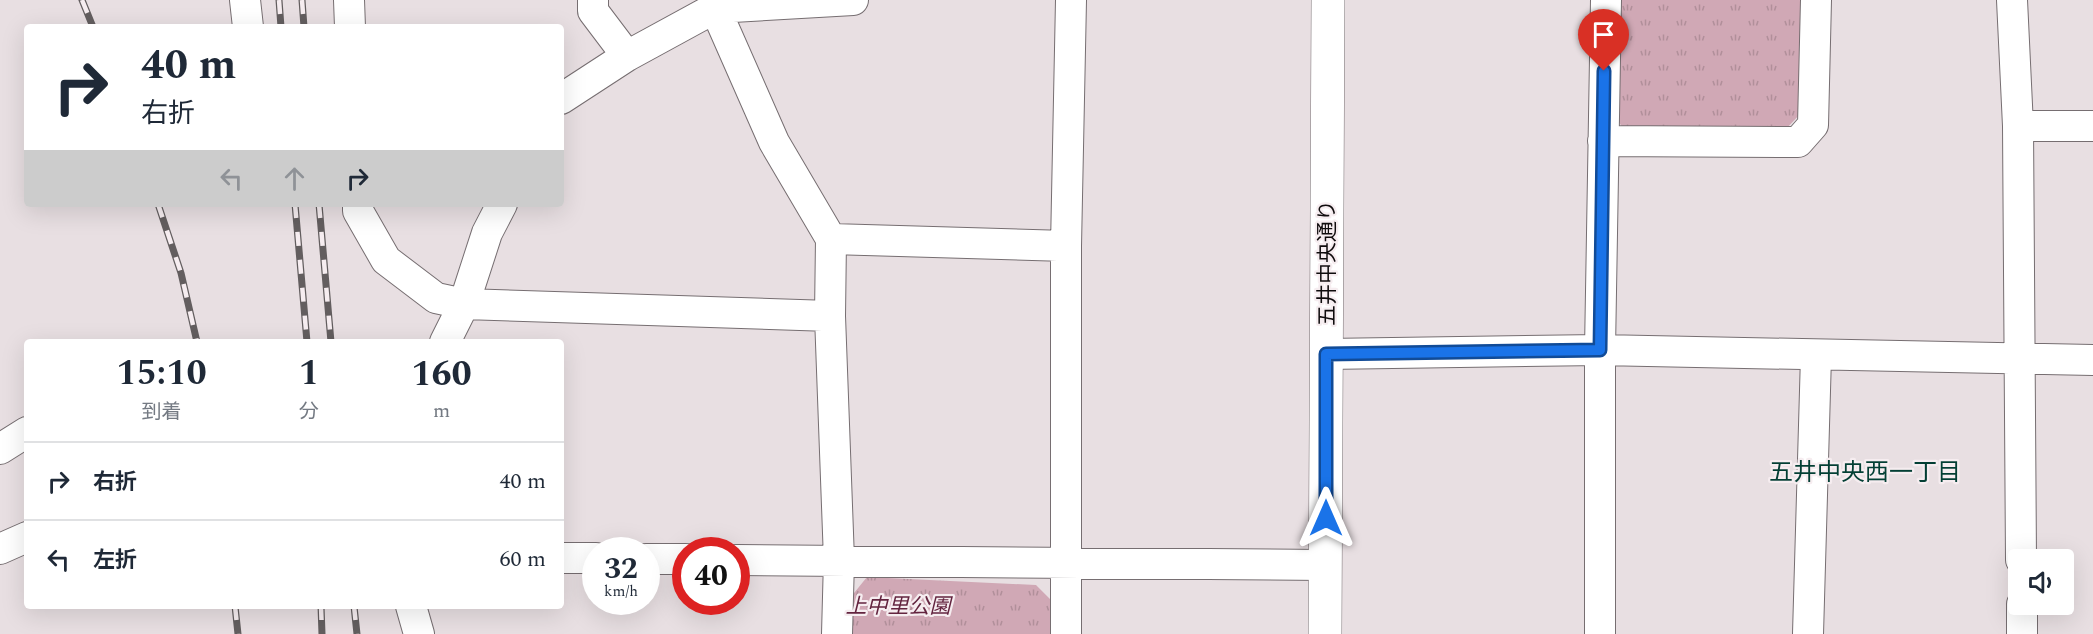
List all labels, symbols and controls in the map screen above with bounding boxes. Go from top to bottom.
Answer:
pin [1578,9,1629,71]
icon: arrive [1587,18,1620,51]
text: 40 m [141,34,236,97]
icon: right [42,48,120,126]
text: 右折 [141,93,195,135]
icon: left [215,162,248,195]
icon: ahead [278,162,311,195]
icon: right [341,162,374,195]
street label: 五井中央通り [1312,200,1344,326]
text: 15:10 [116,346,207,401]
text: 1 [299,346,319,401]
text: 160 [411,347,472,402]
text: m [433,396,450,426]
text: 到着 [141,397,181,427]
text: 分 [299,397,319,427]
district label: 五井中央西一丁目 [1769,455,1961,491]
icon: right [42,465,75,498]
text: 40 m [500,465,546,498]
text: 右折 [93,466,137,499]
position arrow [1294,486,1358,550]
speed limit sign: 40 [672,537,750,615]
icon: left [42,543,75,576]
text: 60 m [500,543,546,576]
text: 左折 [93,544,137,577]
text: 32 [604,546,638,592]
map controls [2008,549,2074,615]
button: sound [2008,549,2074,615]
text: km/h [604,580,638,603]
park label: 上中里公園 [846,591,953,623]

